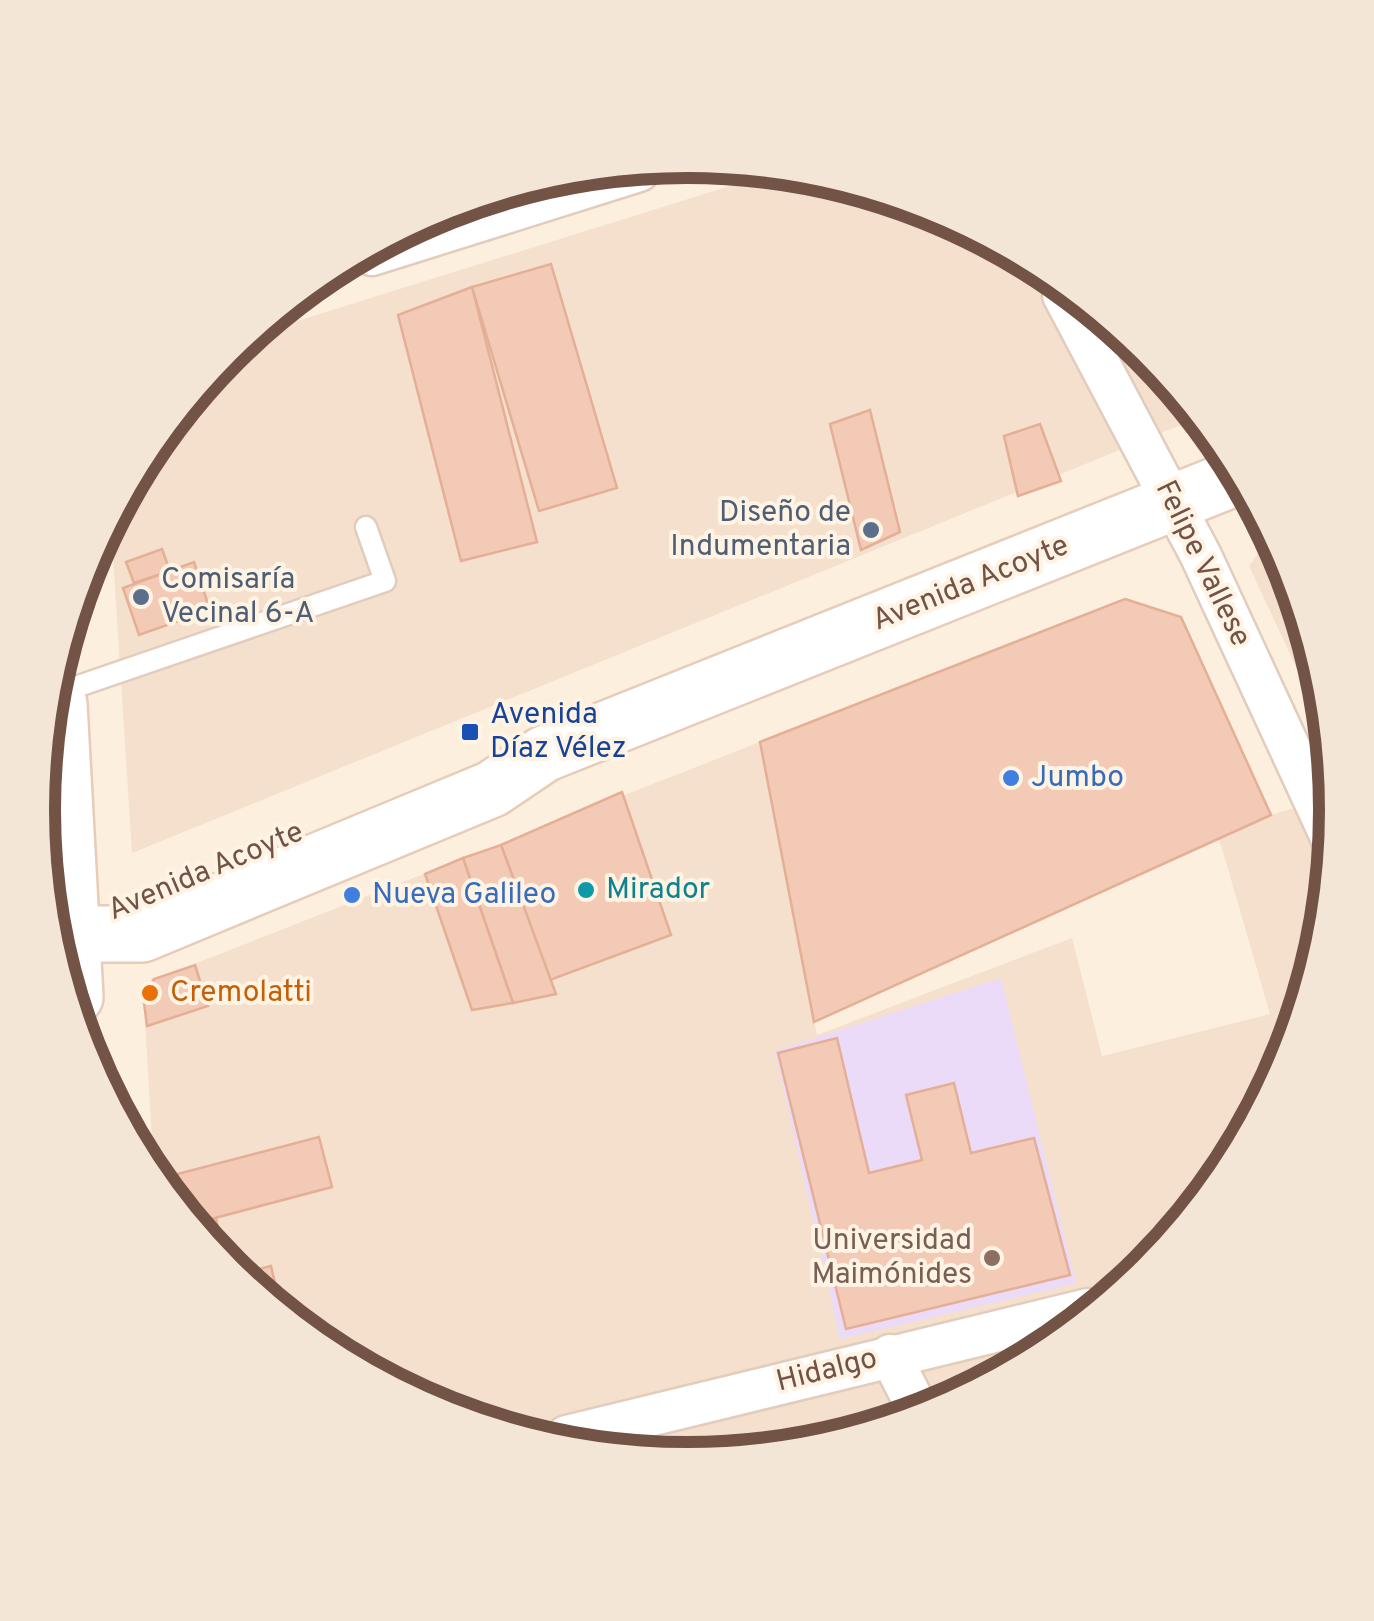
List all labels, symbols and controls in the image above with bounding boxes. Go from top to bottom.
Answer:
street label: Felipe Vallese [1146,475,1258,653]
place label: Diseño de Indumentaria [670,495,851,566]
marker: Diseño de Indumentaria [860,519,882,541]
street label: Avenida Acoyte [867,528,1075,640]
place label: Comisaría Vecinal 6-A [161,562,315,633]
marker: Comisaría Vecinal 6-A [130,586,152,608]
place label: Avenida Díaz Vélez [490,697,627,768]
marker: Avenida Díaz Vélez [459,721,481,743]
place label: Jumbo [1031,760,1124,797]
marker: Jumbo [1000,767,1022,789]
street label: Avenida Acoyte [103,814,309,930]
place label: Mirador [606,872,710,909]
place label: Nueva Galileo [372,877,556,914]
marker: Mirador [575,879,597,901]
marker: Nueva Galileo [341,884,363,906]
place label: Cremolatti [170,975,312,1012]
marker: Cremolatti [139,982,161,1004]
place label: Universidad Maimónides [811,1223,972,1294]
marker: Universidad Maimónides [981,1247,1003,1269]
street label: Hidalgo [773,1341,881,1401]

